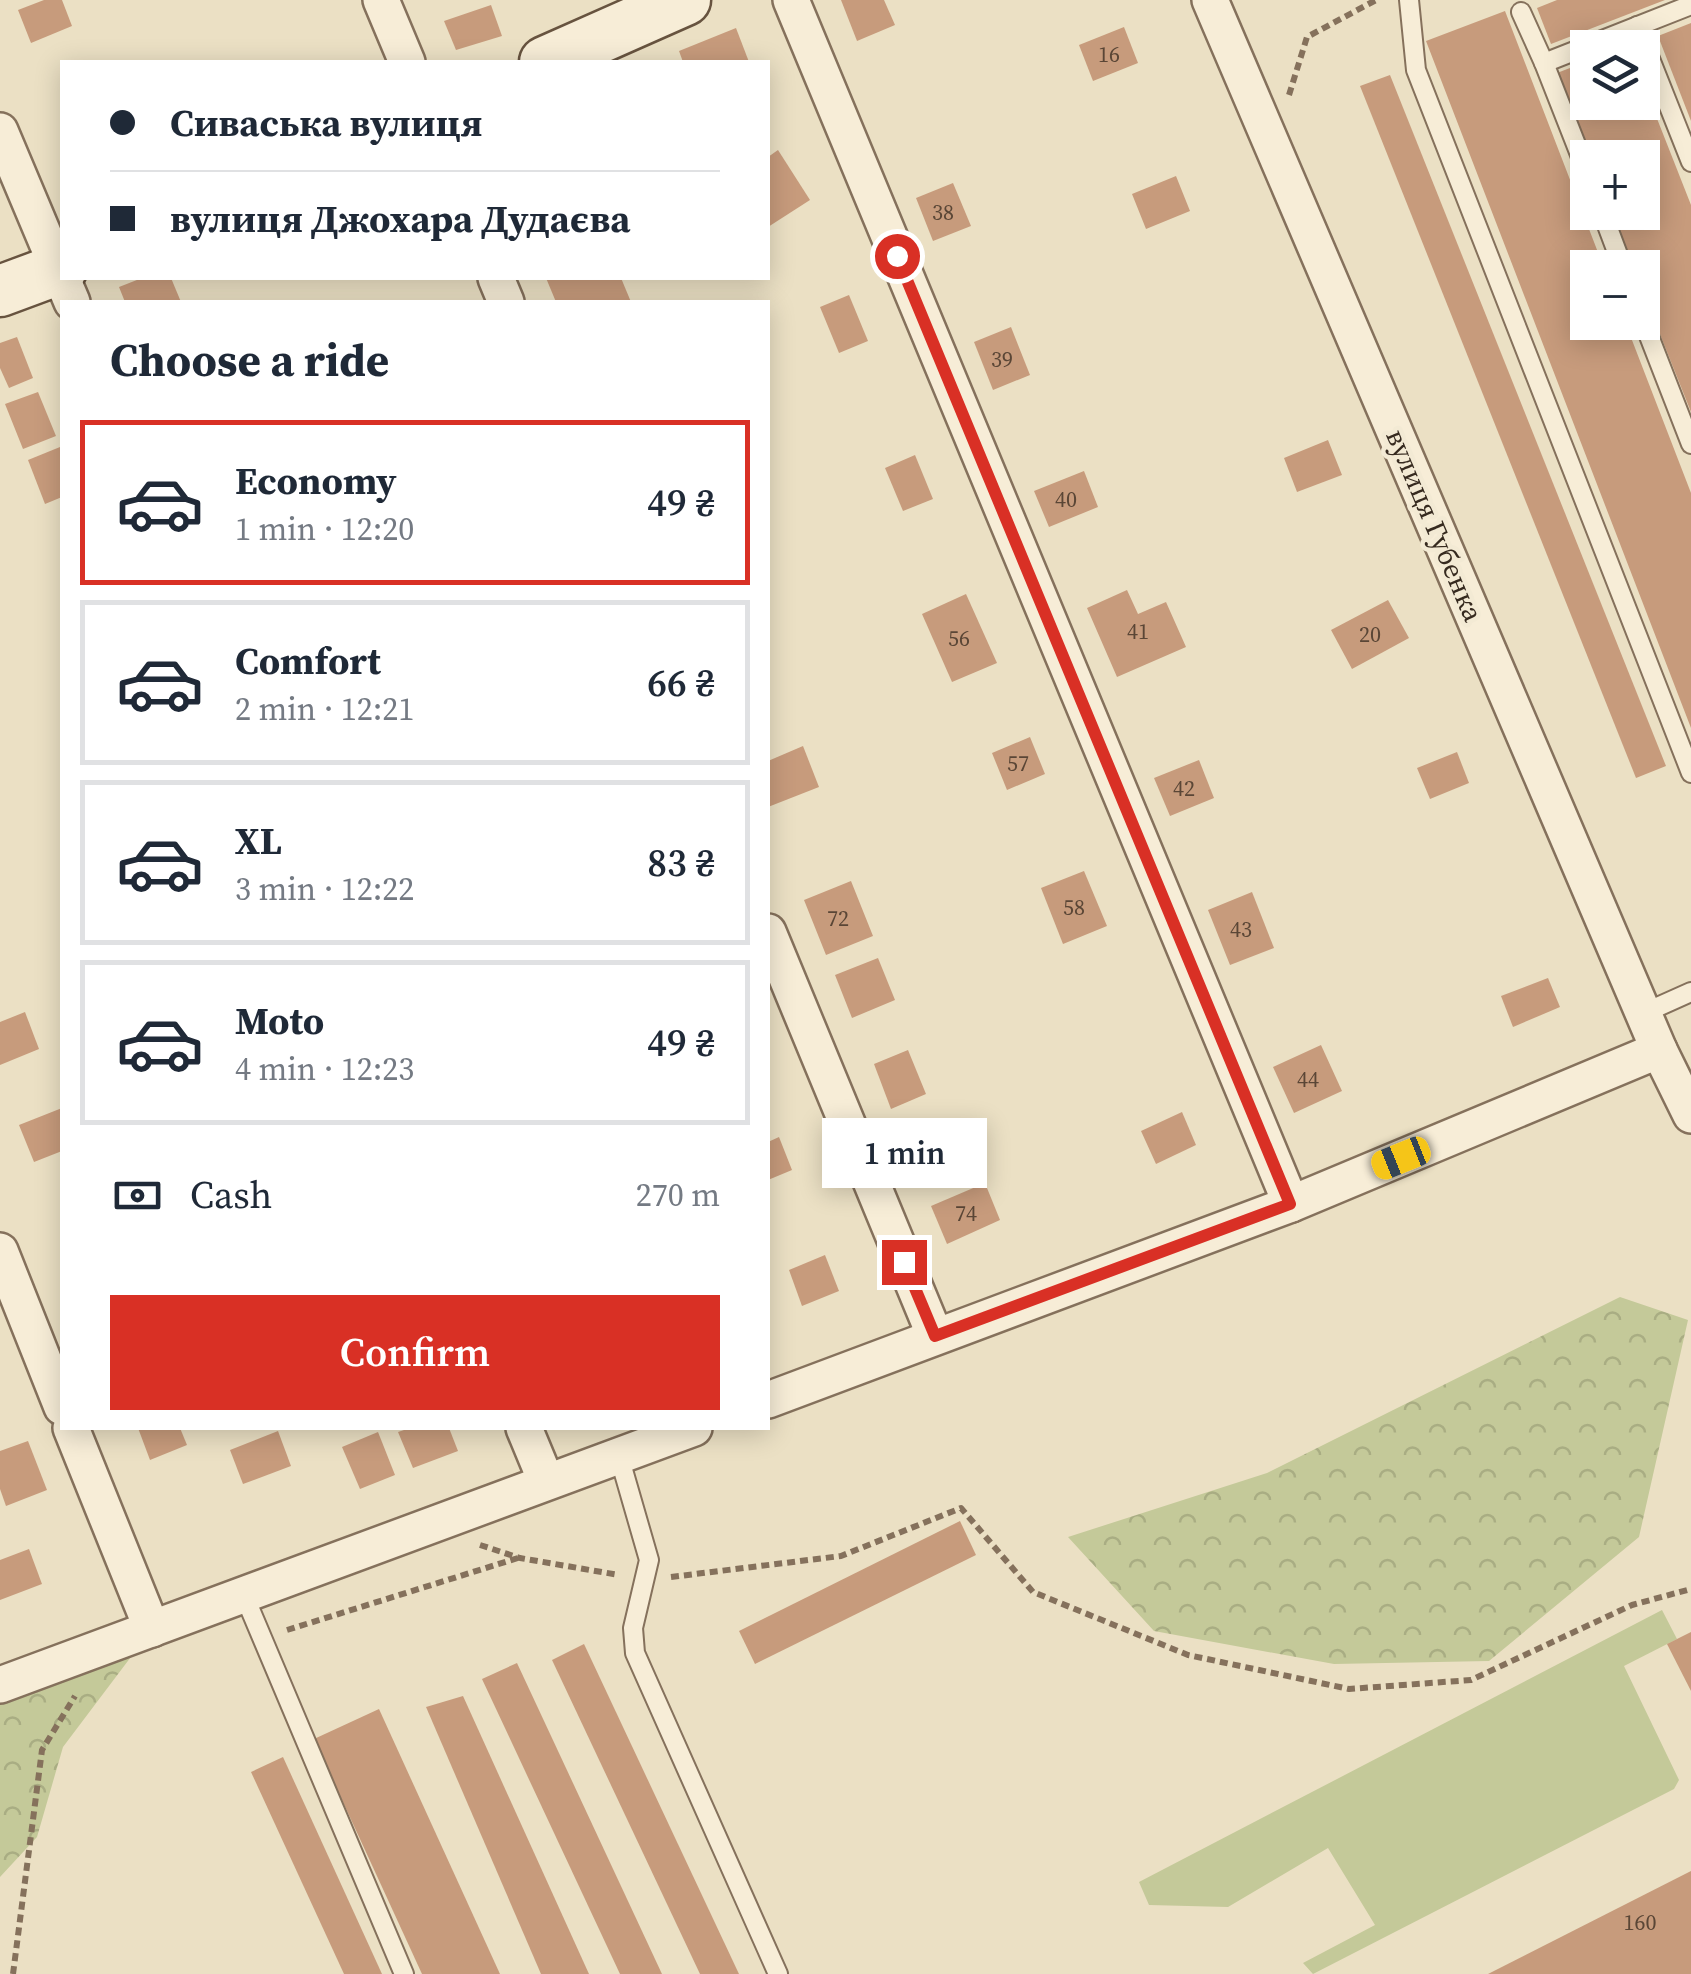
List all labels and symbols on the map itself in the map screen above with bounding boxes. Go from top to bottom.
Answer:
house number: 16 [1098,39,1120,69]
house number: 38 [932,197,954,227]
route start [875,234,920,279]
house number: 39 [991,344,1013,374]
street label: вулиця Губенка [1377,423,1493,628]
house number: 40 [1055,484,1077,514]
house number: 41 [1127,616,1149,646]
house number: 20 [1359,619,1381,649]
house number: 56 [948,623,970,653]
house number: 57 [1007,748,1029,778]
house number: 42 [1173,773,1195,803]
house number: 58 [1063,892,1085,922]
house number: 72 [827,903,849,933]
house number: 43 [1230,914,1252,944]
house number: 44 [1297,1064,1319,1094]
callout: 1 min [822,1117,986,1187]
car [1368,1133,1434,1183]
house number: 74 [955,1198,977,1228]
route end [882,1240,927,1285]
house number: 160 [1623,1907,1657,1937]

